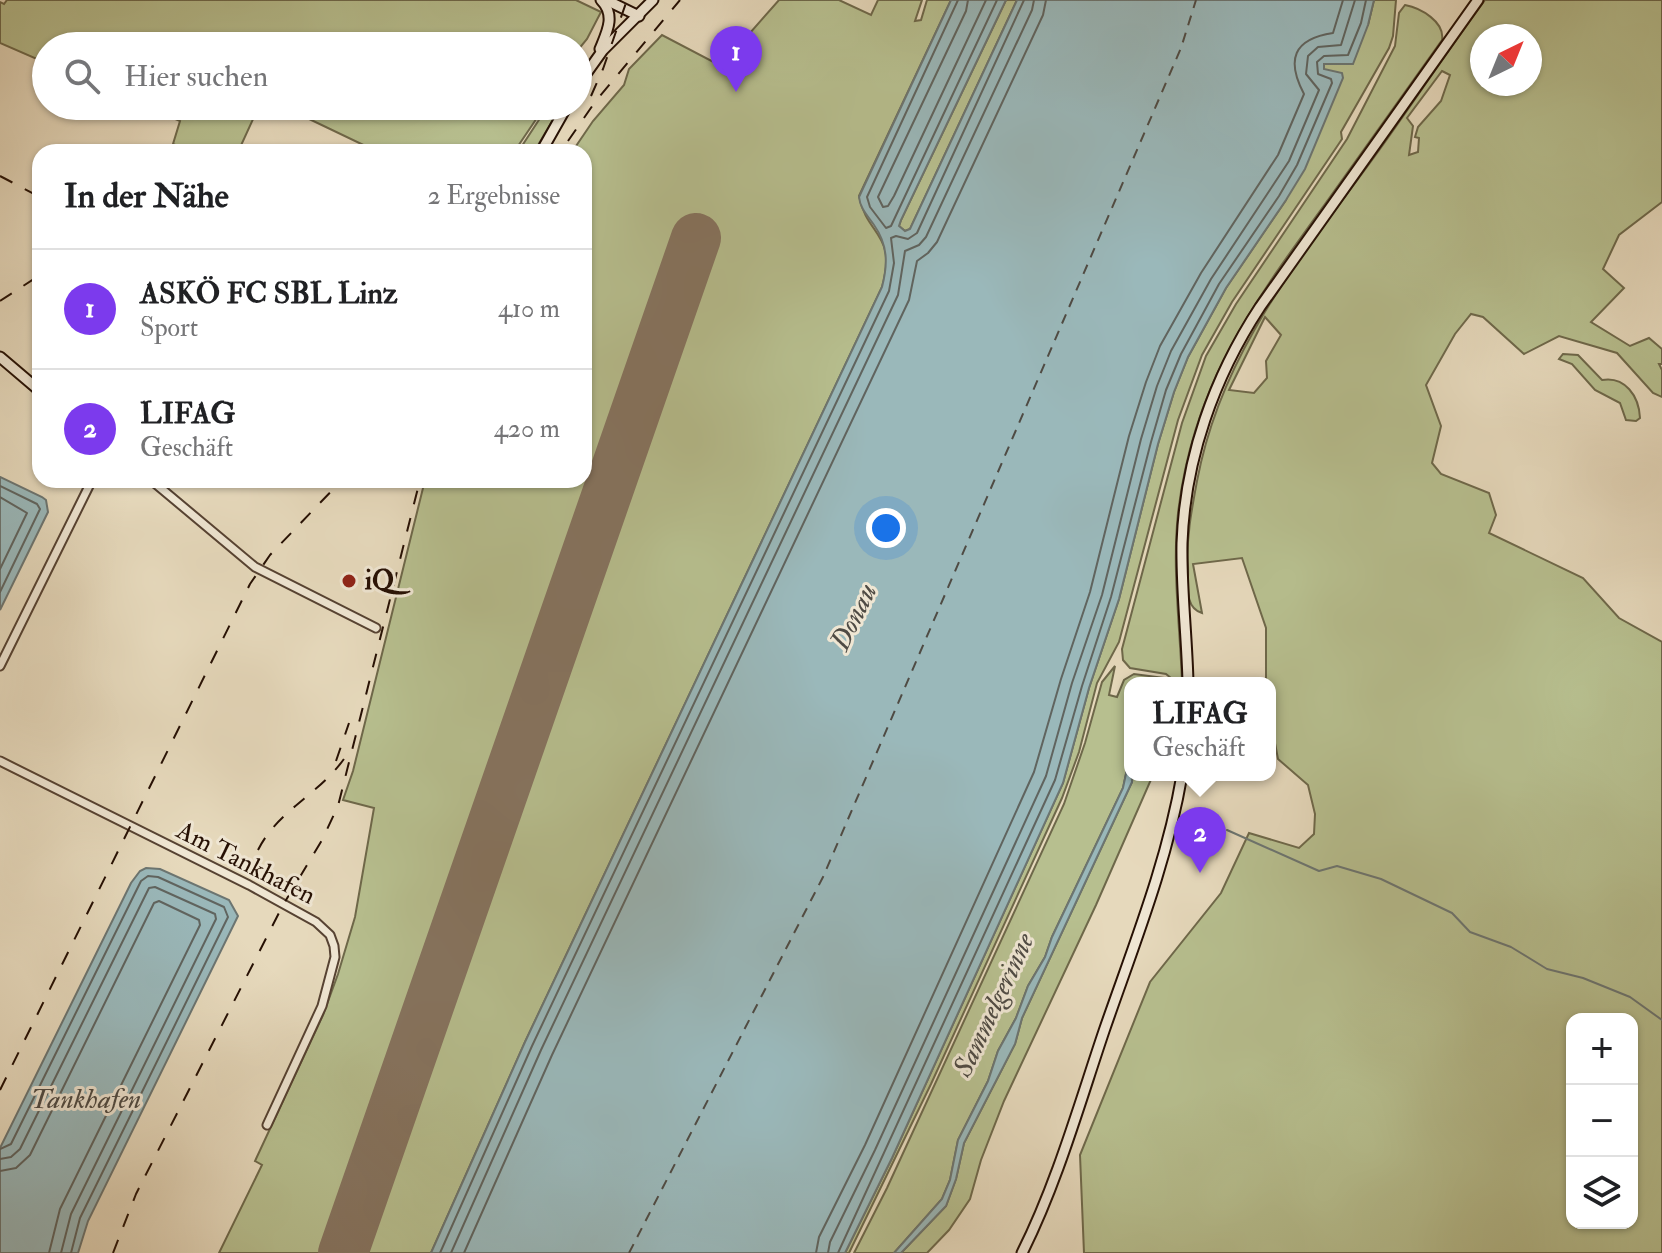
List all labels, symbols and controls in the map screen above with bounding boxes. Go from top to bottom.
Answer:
north arrow [1470,24,1542,96]
pin: 1 [710,26,762,92]
search box [32,32,592,120]
icon: search [60,54,104,98]
text: Hier suchen [124,58,268,95]
text: In der Nähe [64,175,229,218]
text: 2 Ergebnisse [428,180,560,212]
text: ASKÖ FC SBL Linz [140,275,398,312]
text: 1 [85,293,95,325]
text: 410 m [498,293,560,325]
text: Sport [140,312,198,344]
text: LIFAG [140,395,236,432]
text: 2 [83,413,97,445]
text: 420 m [494,413,560,445]
text: Geschäft [140,432,233,464]
your location [866,508,906,548]
place label: iQ [364,565,411,597]
marker: iQ [340,572,358,590]
water label: Donau [822,578,885,657]
popup [1124,677,1276,781]
text: LIFAG [1152,695,1248,732]
text: Geschäft [1152,732,1246,764]
pin: 2 [1174,807,1226,873]
street label: Am Tankhafen [170,814,321,912]
water label: Sammelgerinne [945,927,1043,1083]
map controls [1566,1013,1638,1229]
button: + [1566,1013,1638,1085]
water label: Tankhafen [31,1082,141,1117]
button: − [1566,1085,1638,1157]
button: layers [1566,1157,1638,1229]

